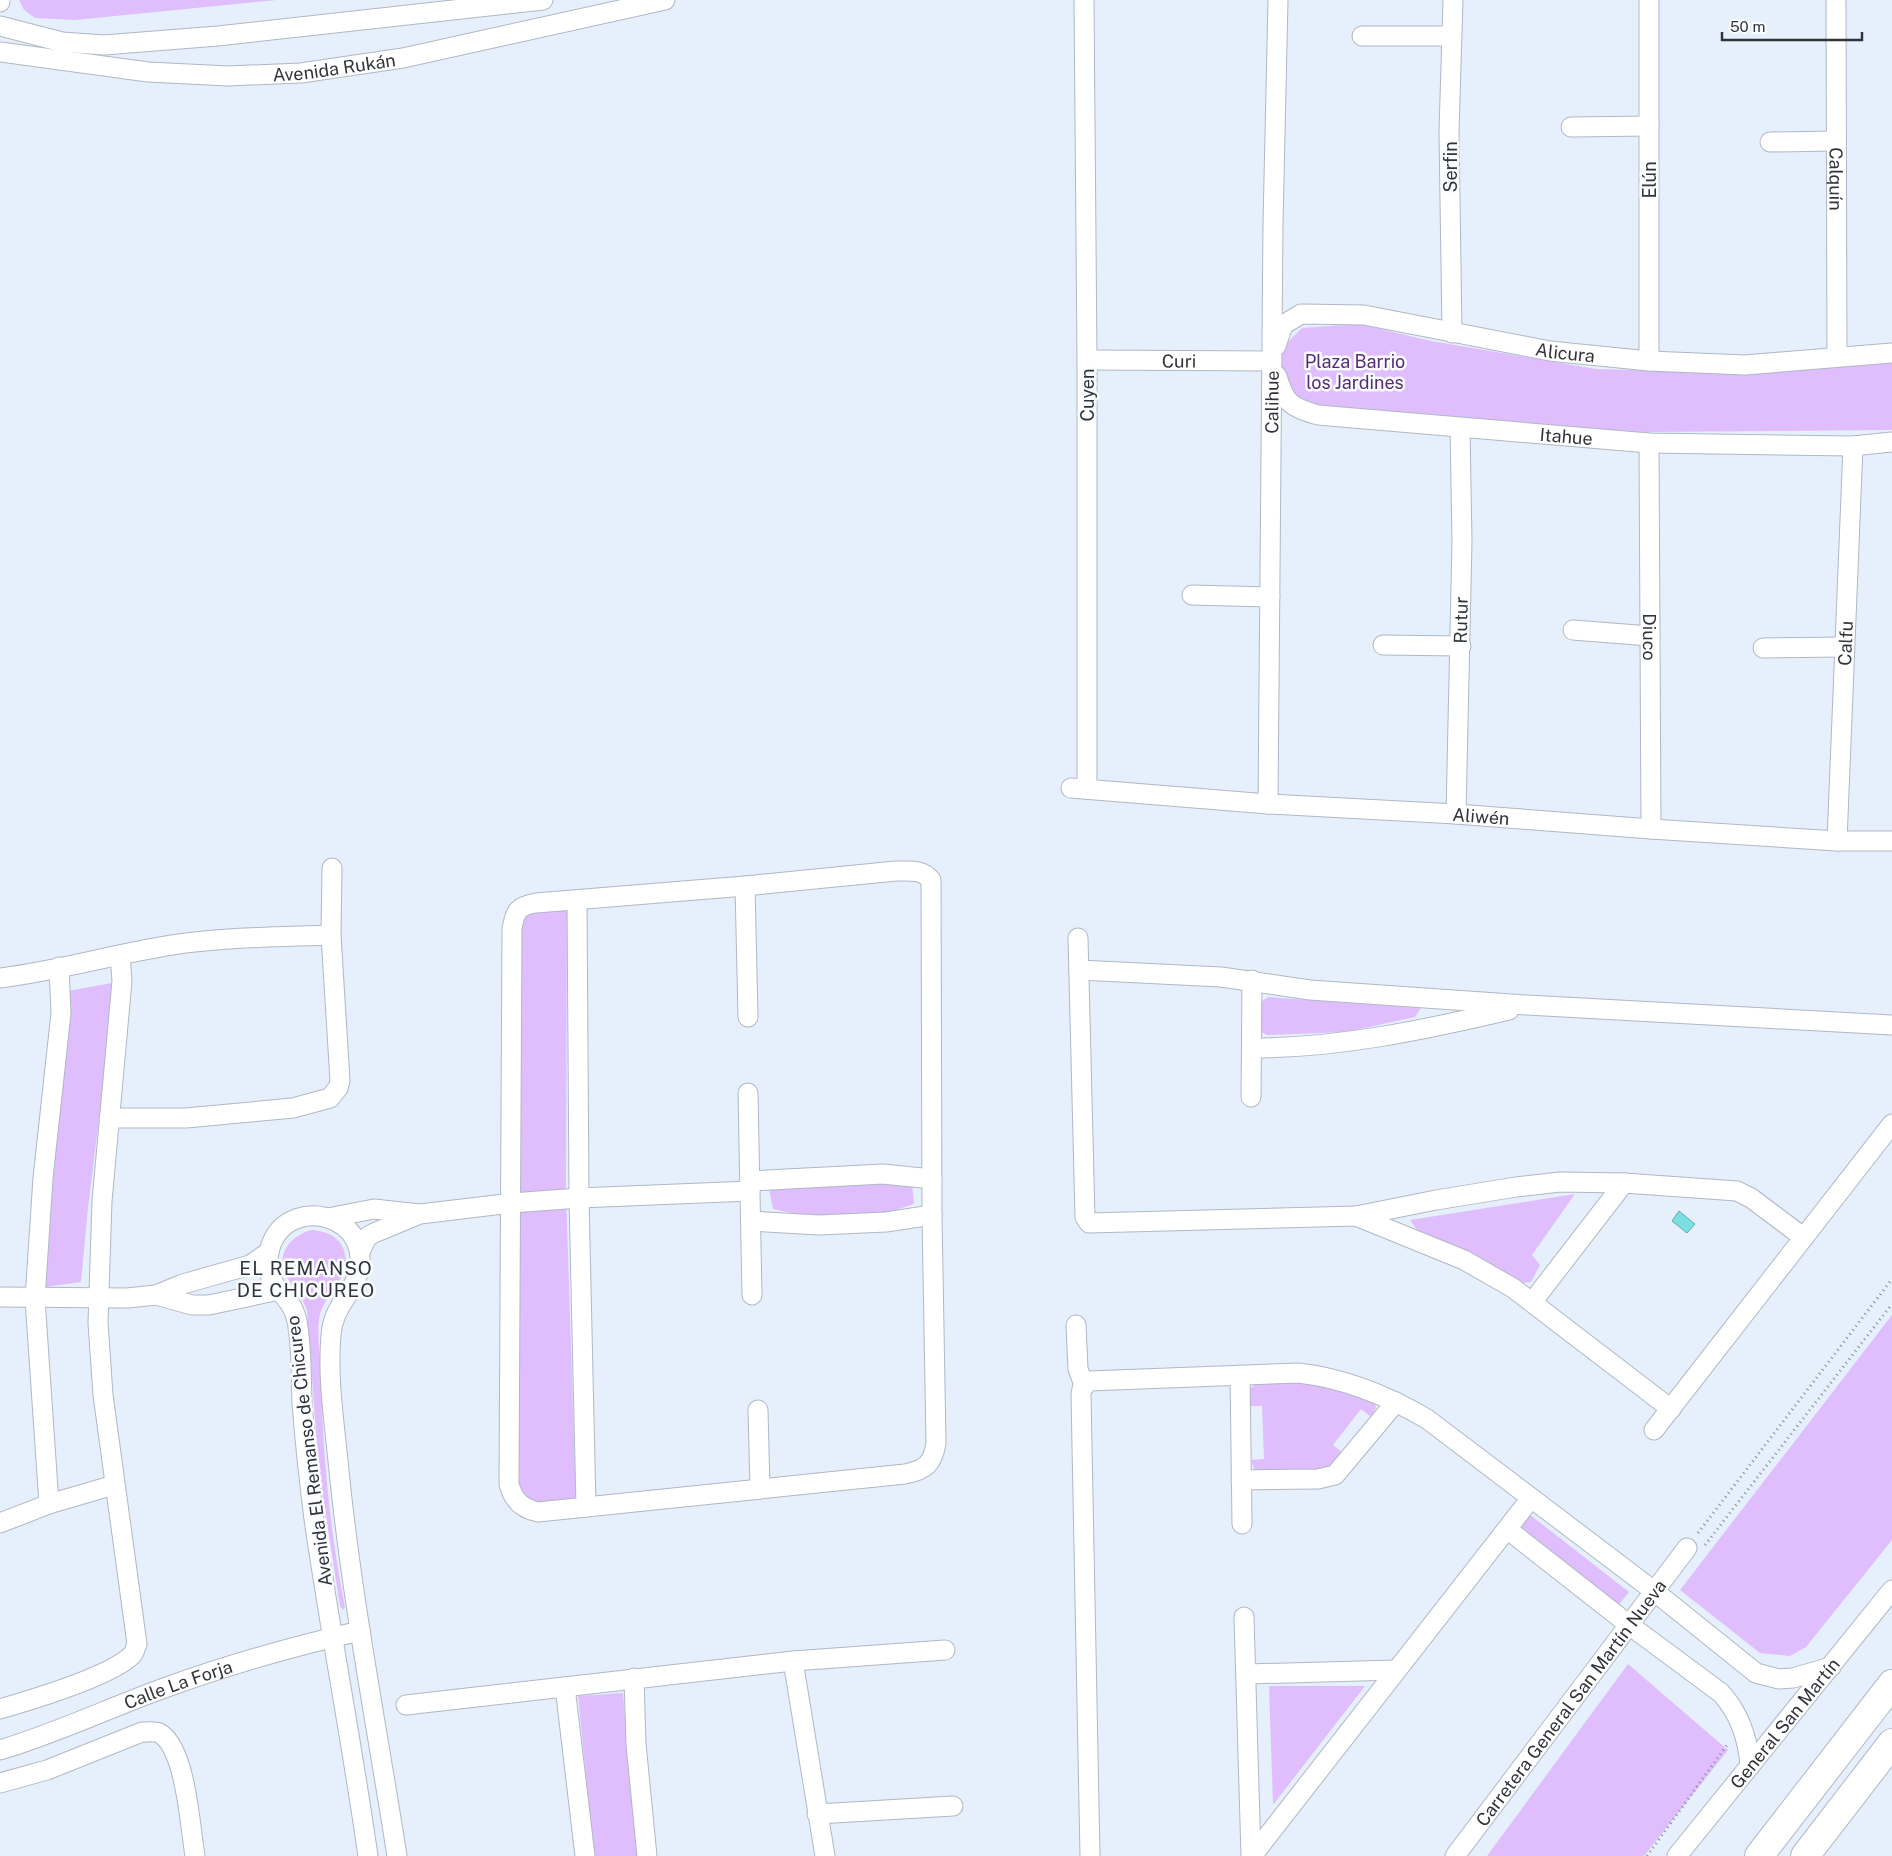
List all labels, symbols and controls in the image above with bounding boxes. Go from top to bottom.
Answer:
scale bar [1722,10,1862,42]
text: 50 m [1730,18,1765,35]
street label: Avenida Rukán [272,49,397,85]
street label: Serfin [1440,141,1461,193]
street label: Calquín [1826,147,1847,211]
street label: Elún [1639,161,1660,199]
street label: Alicura [1534,338,1596,366]
street label: Curi [1162,350,1196,371]
park label: Plaza Barrio los Jardines [1305,351,1405,393]
street label: Cuyen [1077,369,1098,421]
street label: Calihue [1261,370,1282,434]
street label: Itahue [1539,423,1594,449]
street label: Rutur [1449,596,1471,644]
street label: Diuco [1639,613,1661,661]
street label: Calfu [1834,620,1856,666]
street label: Aliwén [1452,803,1510,829]
district label: EL REMANSO DE CHICUREO [237,1257,375,1301]
street label: Avenida El Remanso de Chicureo [282,1314,336,1588]
street label: Carretera General San Martín Nueva [1471,1575,1670,1830]
street label: General San Martín [1725,1653,1844,1793]
street label: Calle La Forja [121,1655,235,1713]

